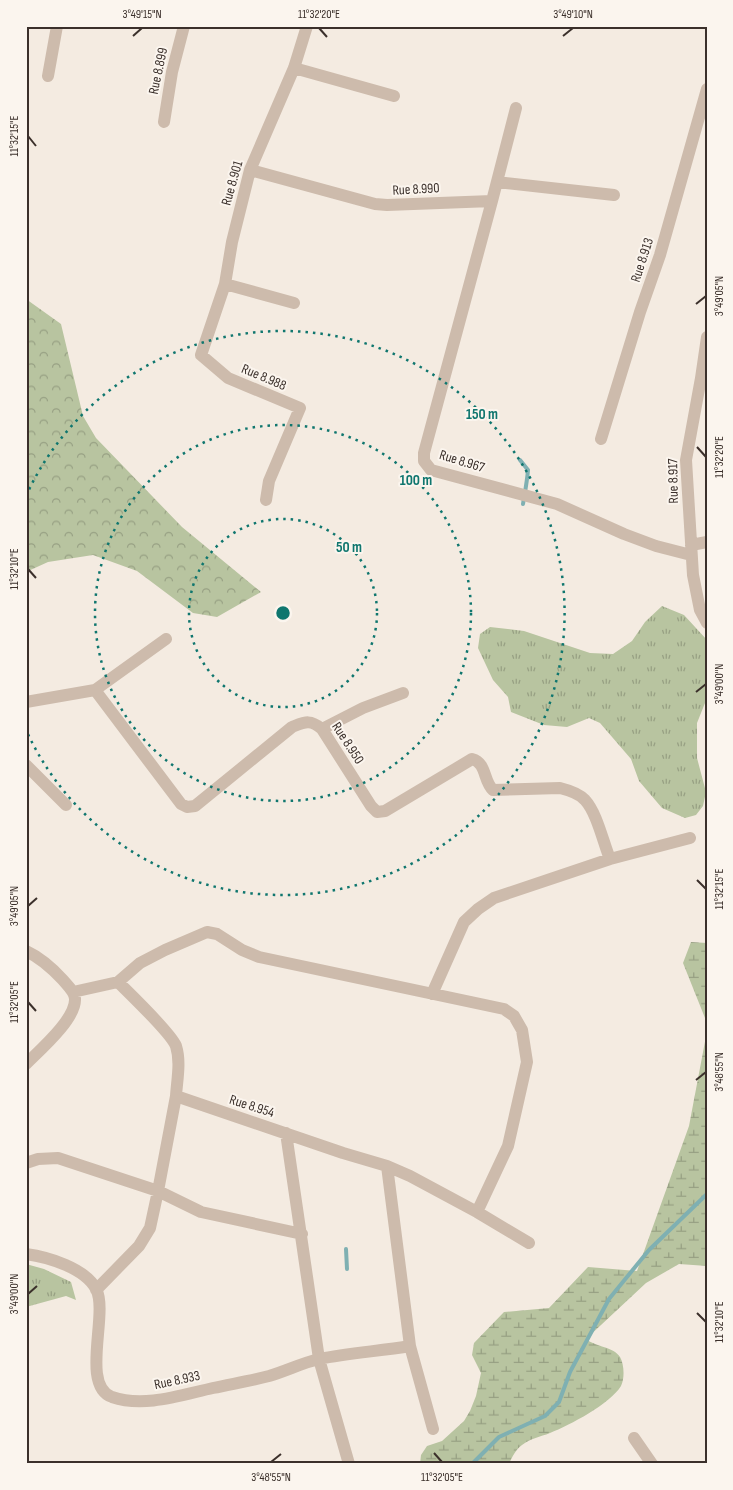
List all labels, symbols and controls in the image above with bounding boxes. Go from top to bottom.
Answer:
text: 3°49'15"N [122,7,162,22]
text: 11°32'20"E [298,7,340,22]
text: 3°49'10"N [553,7,593,22]
street label: Rue 8.899 [145,46,171,96]
text: 11°32'15"E [7,116,22,156]
street label: Rue 8.901 [218,158,247,207]
street label: Rue 8.990 [392,179,440,199]
street label: Rue 8.913 [627,236,657,284]
text: 3°49'05"N [712,276,727,316]
street label: Rue 8.988 [239,360,289,394]
text: 150 m [466,405,498,424]
text: 11°32'20"E [712,436,727,478]
street label: Rue 8.967 [437,446,487,476]
street label: Rue 8.917 [664,458,682,504]
text: 100 m [400,471,432,490]
text: 50 m [336,538,362,557]
text: 11°32'10"E [7,548,22,590]
centre of rings [274,604,292,622]
text: 3°49'00"N [712,664,727,704]
street label: Rue 8.950 [328,719,368,767]
text: 11°32'15"E [712,869,727,909]
text: 3°49'05"N [7,886,22,926]
text: 11°32'05"E [7,981,22,1023]
text: 3°48'55"N [712,1052,727,1092]
street label: Rue 8.954 [227,1091,277,1121]
text: 3°49'00"N [7,1274,22,1314]
text: 11°32'10"E [712,1301,727,1343]
street label: Rue 8.933 [152,1367,202,1393]
text: 3°48'55"N [251,1470,291,1485]
text: 11°32'05"E [421,1470,463,1485]

